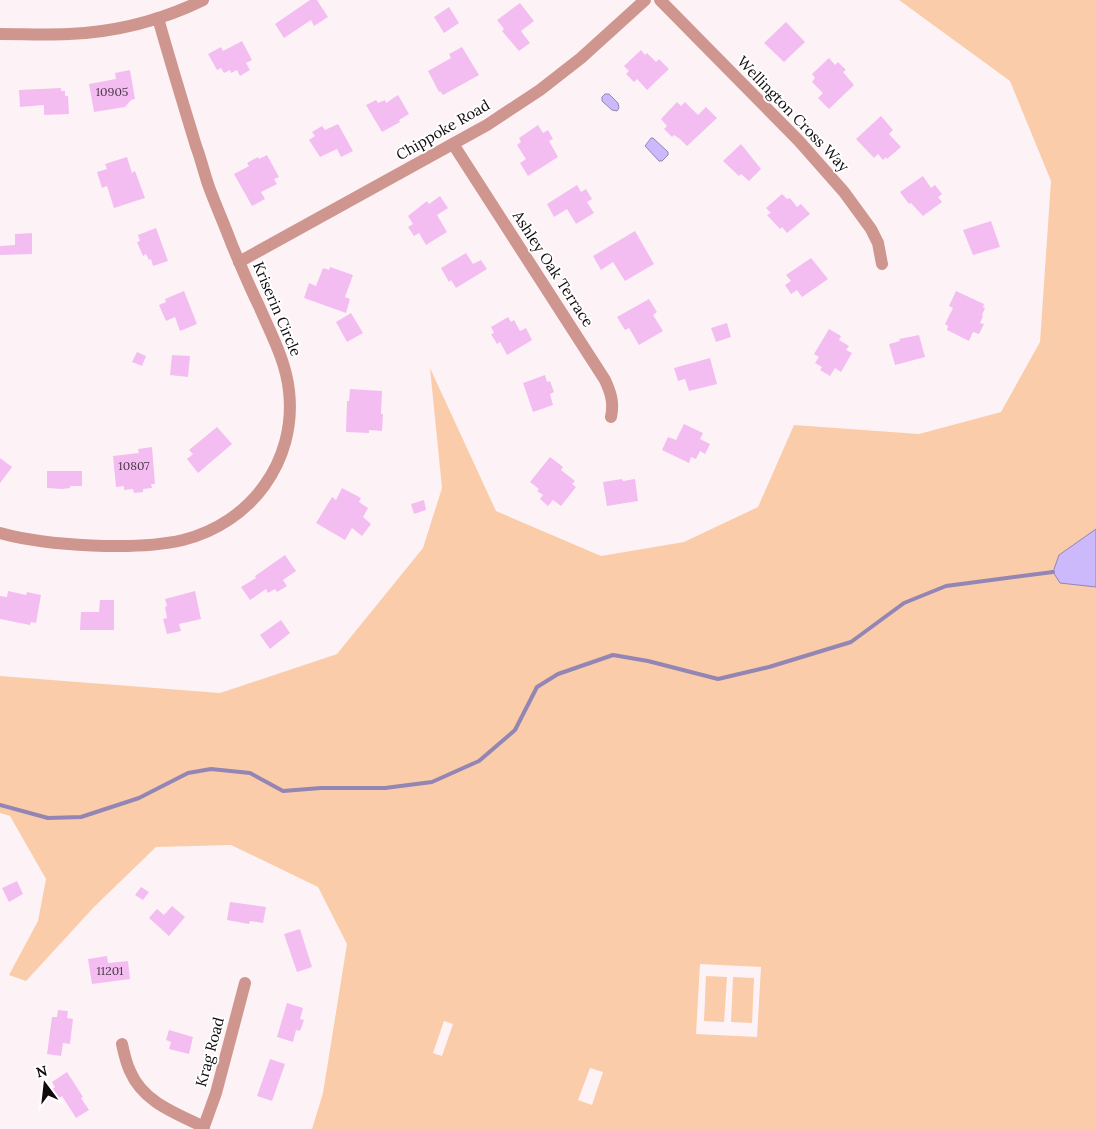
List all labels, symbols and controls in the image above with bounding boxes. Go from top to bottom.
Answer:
street label: Wellington Cross Way [733,52,853,175]
house number: 10905 [96,84,128,99]
street label: Chippoke Road [392,95,493,164]
street label: Ashley Oak Terrace [508,206,598,330]
street label: Kriserin Circle [249,259,306,359]
house number: 10807 [118,458,150,473]
house number: 11201 [96,963,124,978]
street label: Krag Road [191,1015,228,1089]
north arrow [20,1059,70,1109]
text: N [34,1061,49,1082]

